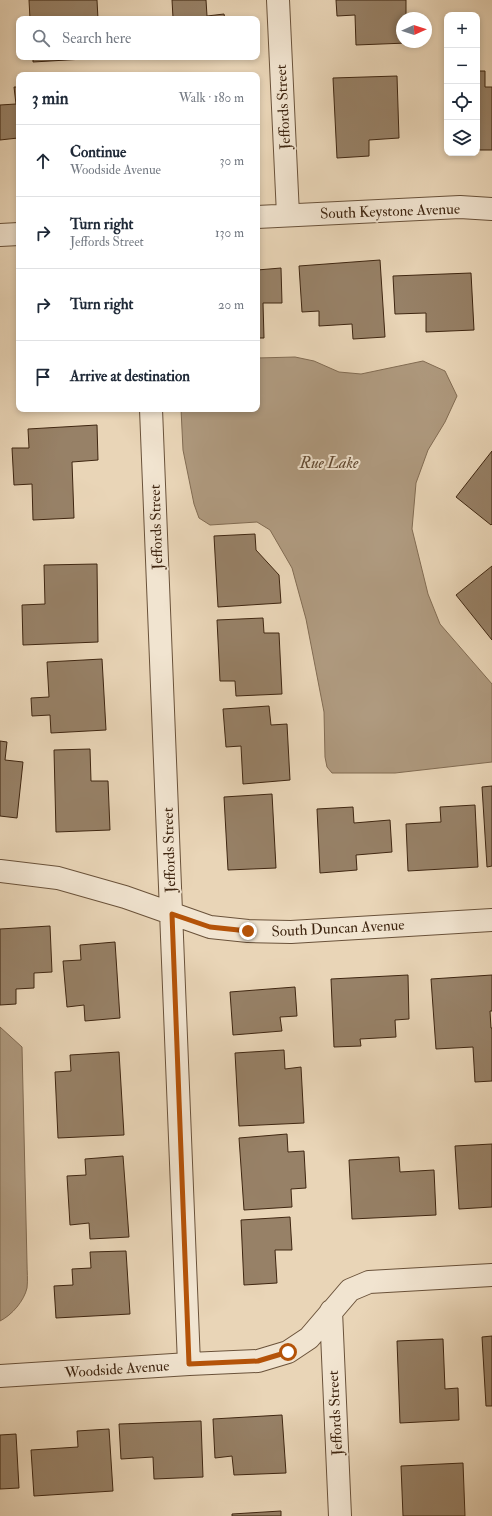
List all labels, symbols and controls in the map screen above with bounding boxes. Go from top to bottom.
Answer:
north arrow [396,12,432,48]
map controls [444,12,480,156]
button: + [444,12,480,48]
search box [16,16,260,60]
icon: search [30,27,52,49]
text: Search here [62,29,131,48]
button: − [444,48,480,84]
street label: Jeffords Street [272,64,296,151]
button: locate [444,84,480,120]
text: 3 min [32,88,69,109]
text: Walk · 180 m [179,90,244,106]
button: layers [444,120,480,156]
text: Continue [70,143,126,162]
icon: ahead [32,150,54,172]
text: 30 m [220,153,244,169]
text: Woodside Avenue [70,162,161,178]
street label: South Keystone Avenue [320,200,460,223]
text: Turn right [70,215,133,234]
icon: right [32,222,54,244]
text: 130 m [215,225,244,241]
text: Jeffords Street [70,234,144,250]
icon: right [32,294,54,316]
text: Turn right [70,295,133,314]
text: 20 m [218,297,244,313]
icon: arrive [32,366,54,388]
text: Arrive at destination [70,367,190,386]
water label: Rue Lake [299,453,359,473]
street label: Jeffords Street [146,484,169,571]
street label: Jeffords Street [159,807,182,894]
street label: South Duncan Avenue [271,916,405,941]
route end [239,922,257,940]
route start [279,1343,297,1361]
street label: Woodside Avenue [63,1356,170,1383]
street label: Jeffords Street [324,1370,348,1457]

